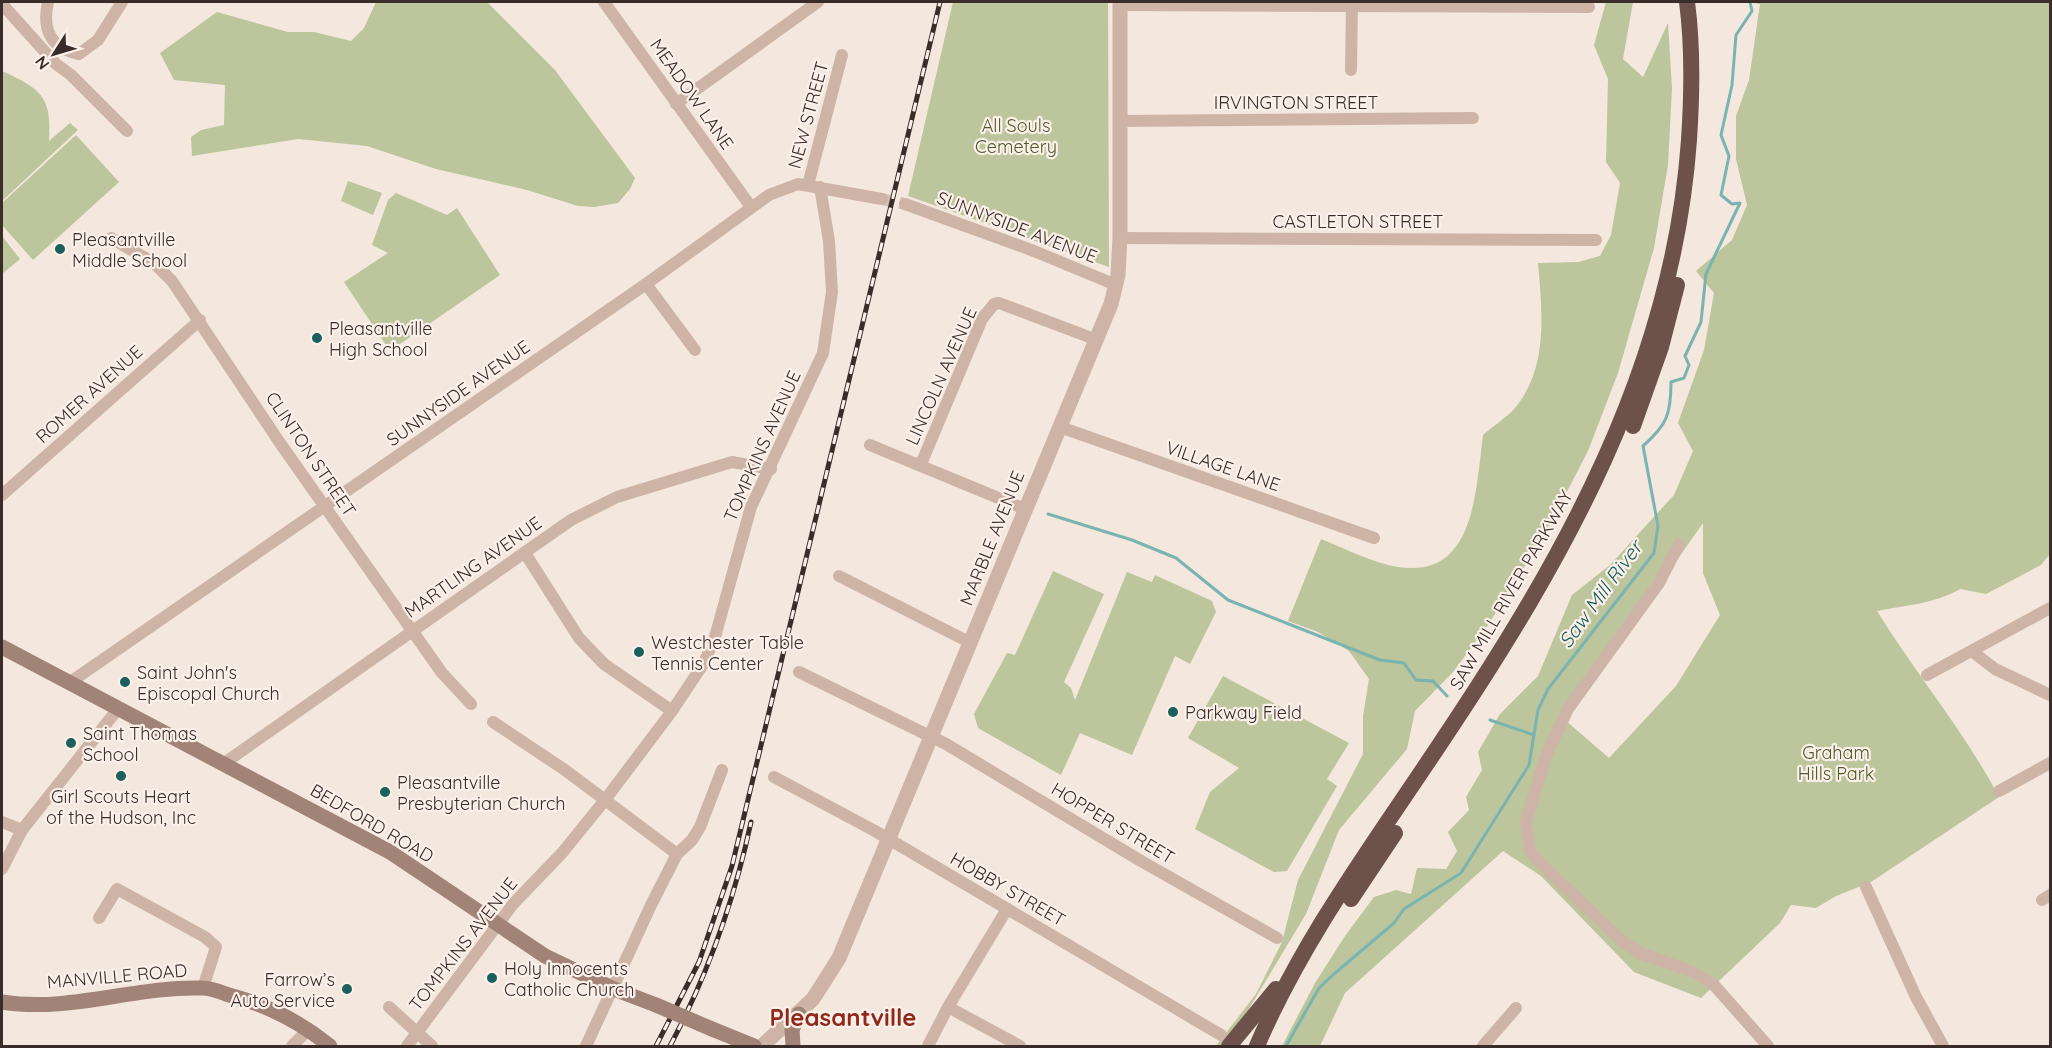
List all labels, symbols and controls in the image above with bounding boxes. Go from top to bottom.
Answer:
north arrow [24,24,84,84]
street label: MEADOW LANE [645,34,739,154]
text: N [30,52,54,74]
street label: NEW STREET [783,59,833,171]
street label: IRVINGTON STREET [1214,91,1378,114]
park label: All Souls Cemetery [975,114,1057,158]
street label: SUNNYSIDE AVENUE [934,186,1100,268]
street label: CASTLETON STREET [1273,210,1444,233]
place label: Pleasantville Middle School [72,228,187,272]
marker: Pleasantville Middle School [53,242,67,256]
street label: LINCOLN AVENUE [900,303,982,449]
place label: Pleasantville High School [329,317,432,361]
marker: Pleasantville High School [310,331,324,345]
street label: SUNNYSIDE AVENUE [382,335,534,451]
street label: ROMER AVENUE [31,340,147,448]
street label: TOMPKINS AVENUE [718,367,806,525]
street label: CLINTON STREET [261,387,361,521]
street label: VILLAGE LANE [1163,436,1283,496]
street label: MARBLE AVENUE [954,467,1030,609]
street label: SAW MILL RIVER PARKWAY [1444,486,1578,694]
street label: MARTLING AVENUE [400,511,546,623]
water label: Saw Mill River [1553,534,1649,652]
place label: Westchester Table Tennis Center [651,631,804,675]
marker: Westchester Table Tennis Center [632,645,646,659]
place label: Saint John's Episcopal Church [137,661,280,705]
marker: Saint John's Episcopal Church [118,675,132,689]
place label: Parkway Field [1185,701,1302,724]
marker: Parkway Field [1166,705,1180,719]
place label: Saint Thomas School [83,722,197,766]
marker: Saint Thomas School [64,736,78,750]
park label: Graham Hills Park [1798,741,1874,785]
marker: Girl Scouts Heart of the Hudson, Inc [114,769,128,783]
place label: Pleasantville Presbyterian Church [397,771,566,815]
street label: HOPPER STREET [1047,777,1179,869]
street label: BEDFORD ROAD [306,778,438,868]
place label: Girl Scouts Heart of the Hudson, Inc [46,785,196,829]
marker: Pleasantville Presbyterian Church [378,785,392,799]
street label: HOBBY STREET [946,847,1070,931]
street label: TOMPKINS AVENUE [404,873,522,1015]
place label: Holy Innocents Catholic Church [504,957,634,1001]
street label: MANVILLE ROAD [46,958,188,994]
place label: Farrow’s Auto Service [231,968,335,1012]
marker: Holy Innocents Catholic Church [485,971,499,985]
marker: Farrow’s Auto Service [340,982,354,996]
district label: Pleasantville [769,1002,917,1032]

